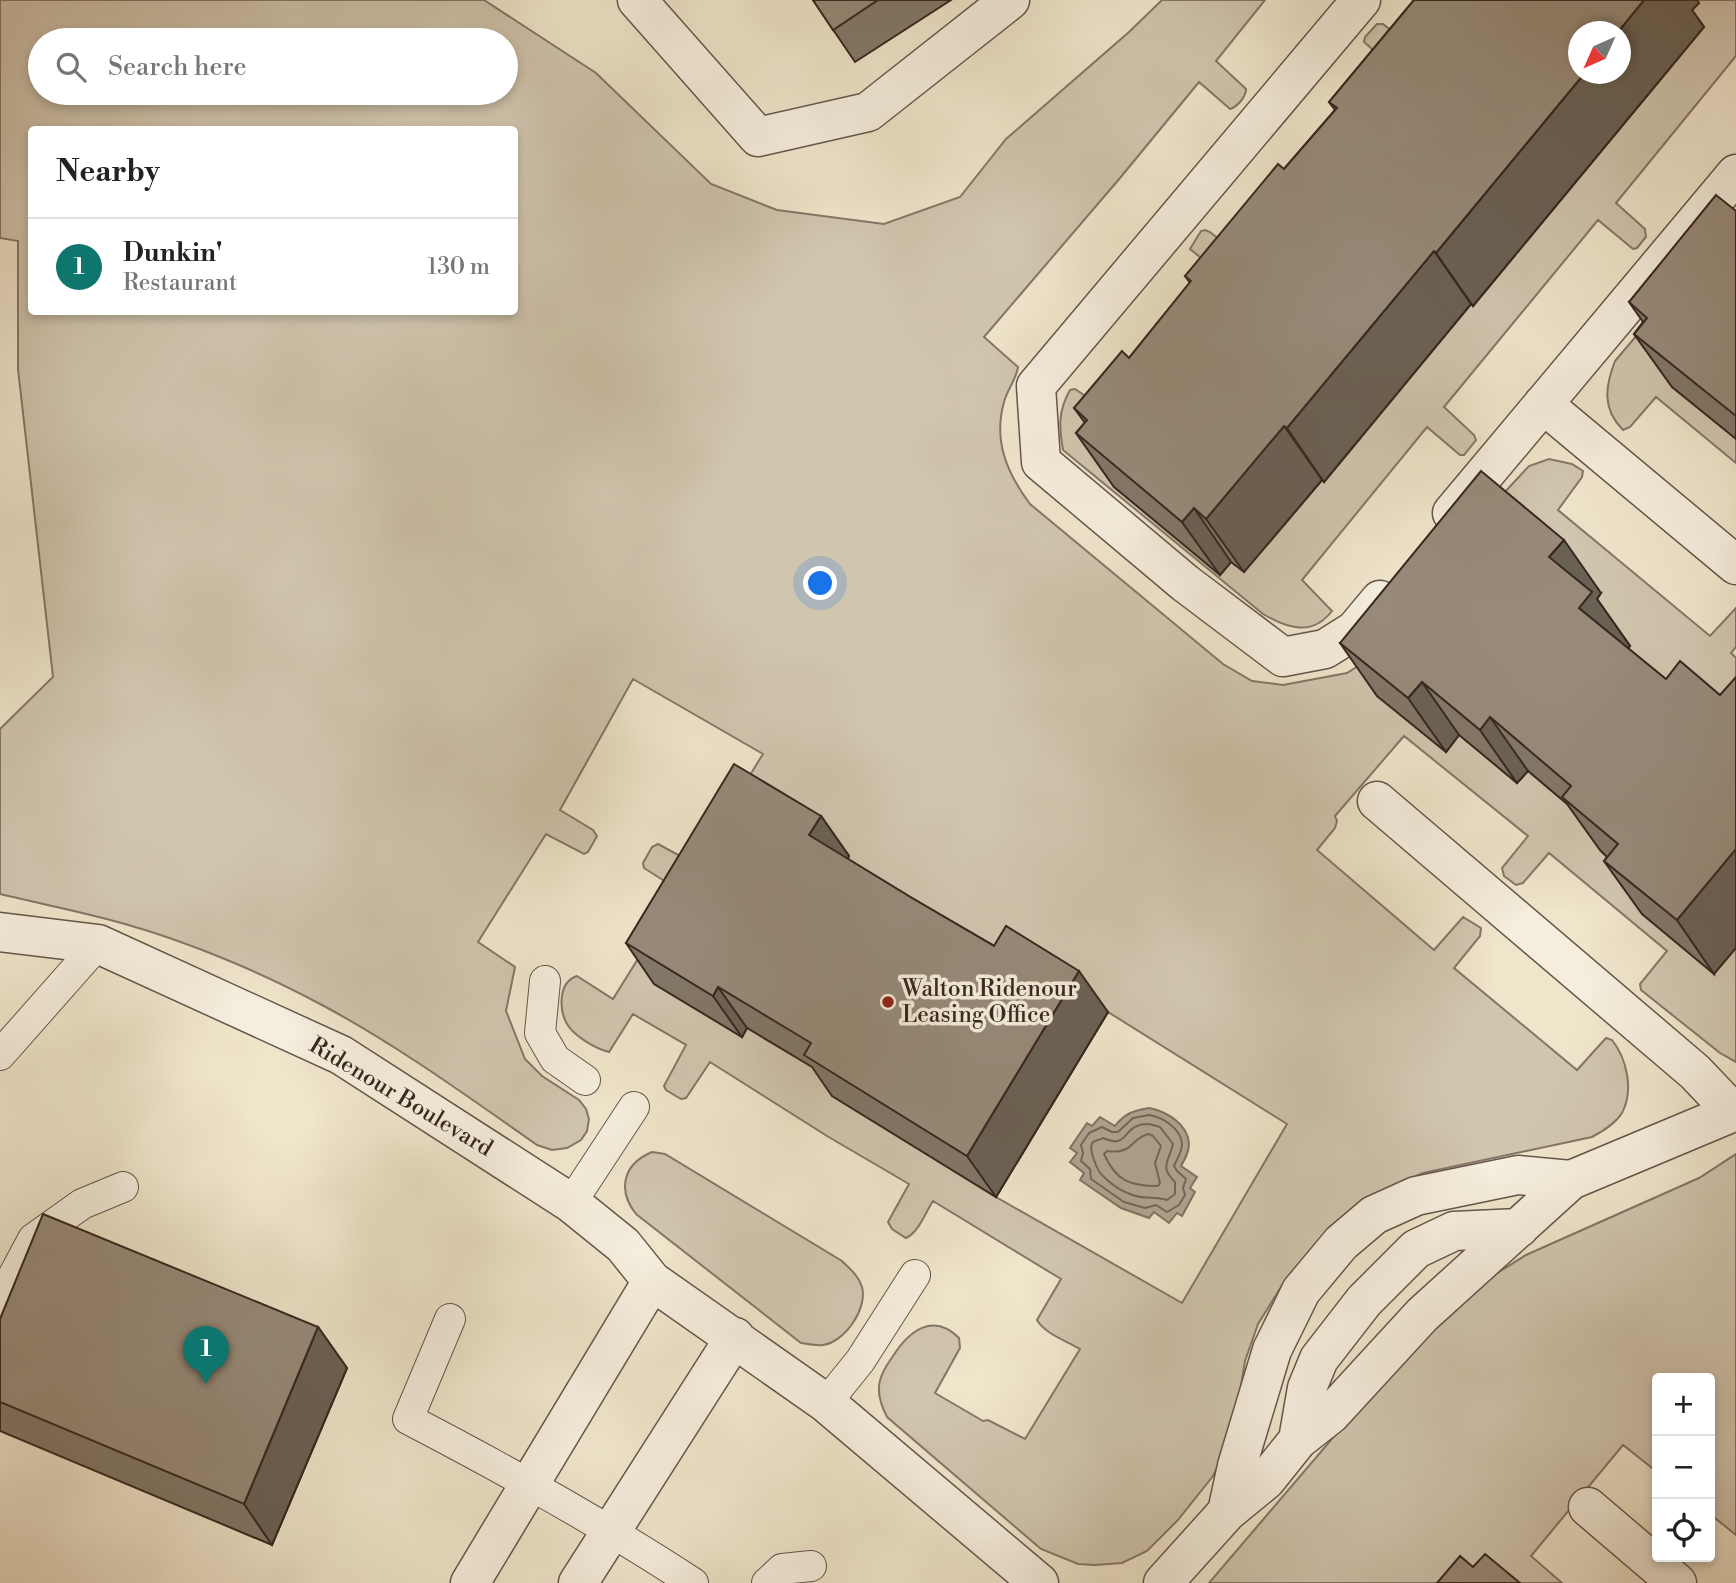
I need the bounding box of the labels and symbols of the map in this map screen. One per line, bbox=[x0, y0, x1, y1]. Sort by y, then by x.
north arrow bbox=[1568, 21, 1631, 84]
your location bbox=[803, 566, 837, 600]
place label: Walton Ridenour Leasing Office bbox=[901, 975, 1077, 1029]
marker: Walton Ridenour Leasing Office bbox=[880, 994, 896, 1010]
street label: Ridenour Boulevard bbox=[304, 1031, 498, 1163]
pin: 1 bbox=[183, 1326, 229, 1384]

